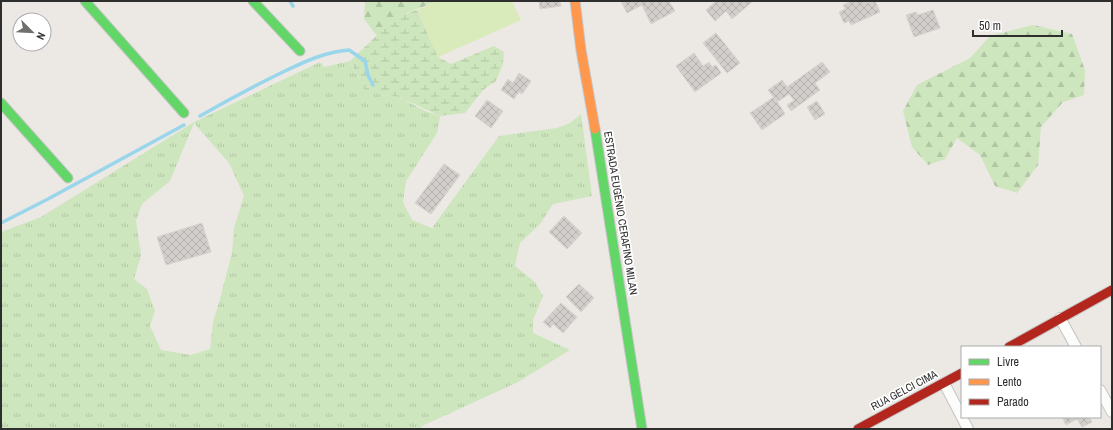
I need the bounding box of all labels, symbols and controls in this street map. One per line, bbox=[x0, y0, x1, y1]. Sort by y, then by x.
north arrow bbox=[12, 12, 52, 52]
scale bar bbox=[973, 12, 1062, 38]
text: 50 m bbox=[979, 18, 1001, 34]
text: N bbox=[33, 30, 49, 42]
street label: ESTRADA EUGÊNIO CERAFINO MILAN bbox=[601, 130, 641, 296]
legend bbox=[961, 346, 1101, 418]
text: Livre bbox=[997, 354, 1019, 370]
street label: RUA GELCI CIMA bbox=[868, 366, 940, 413]
text: Lento bbox=[997, 374, 1022, 390]
text: Parado bbox=[997, 394, 1029, 410]

